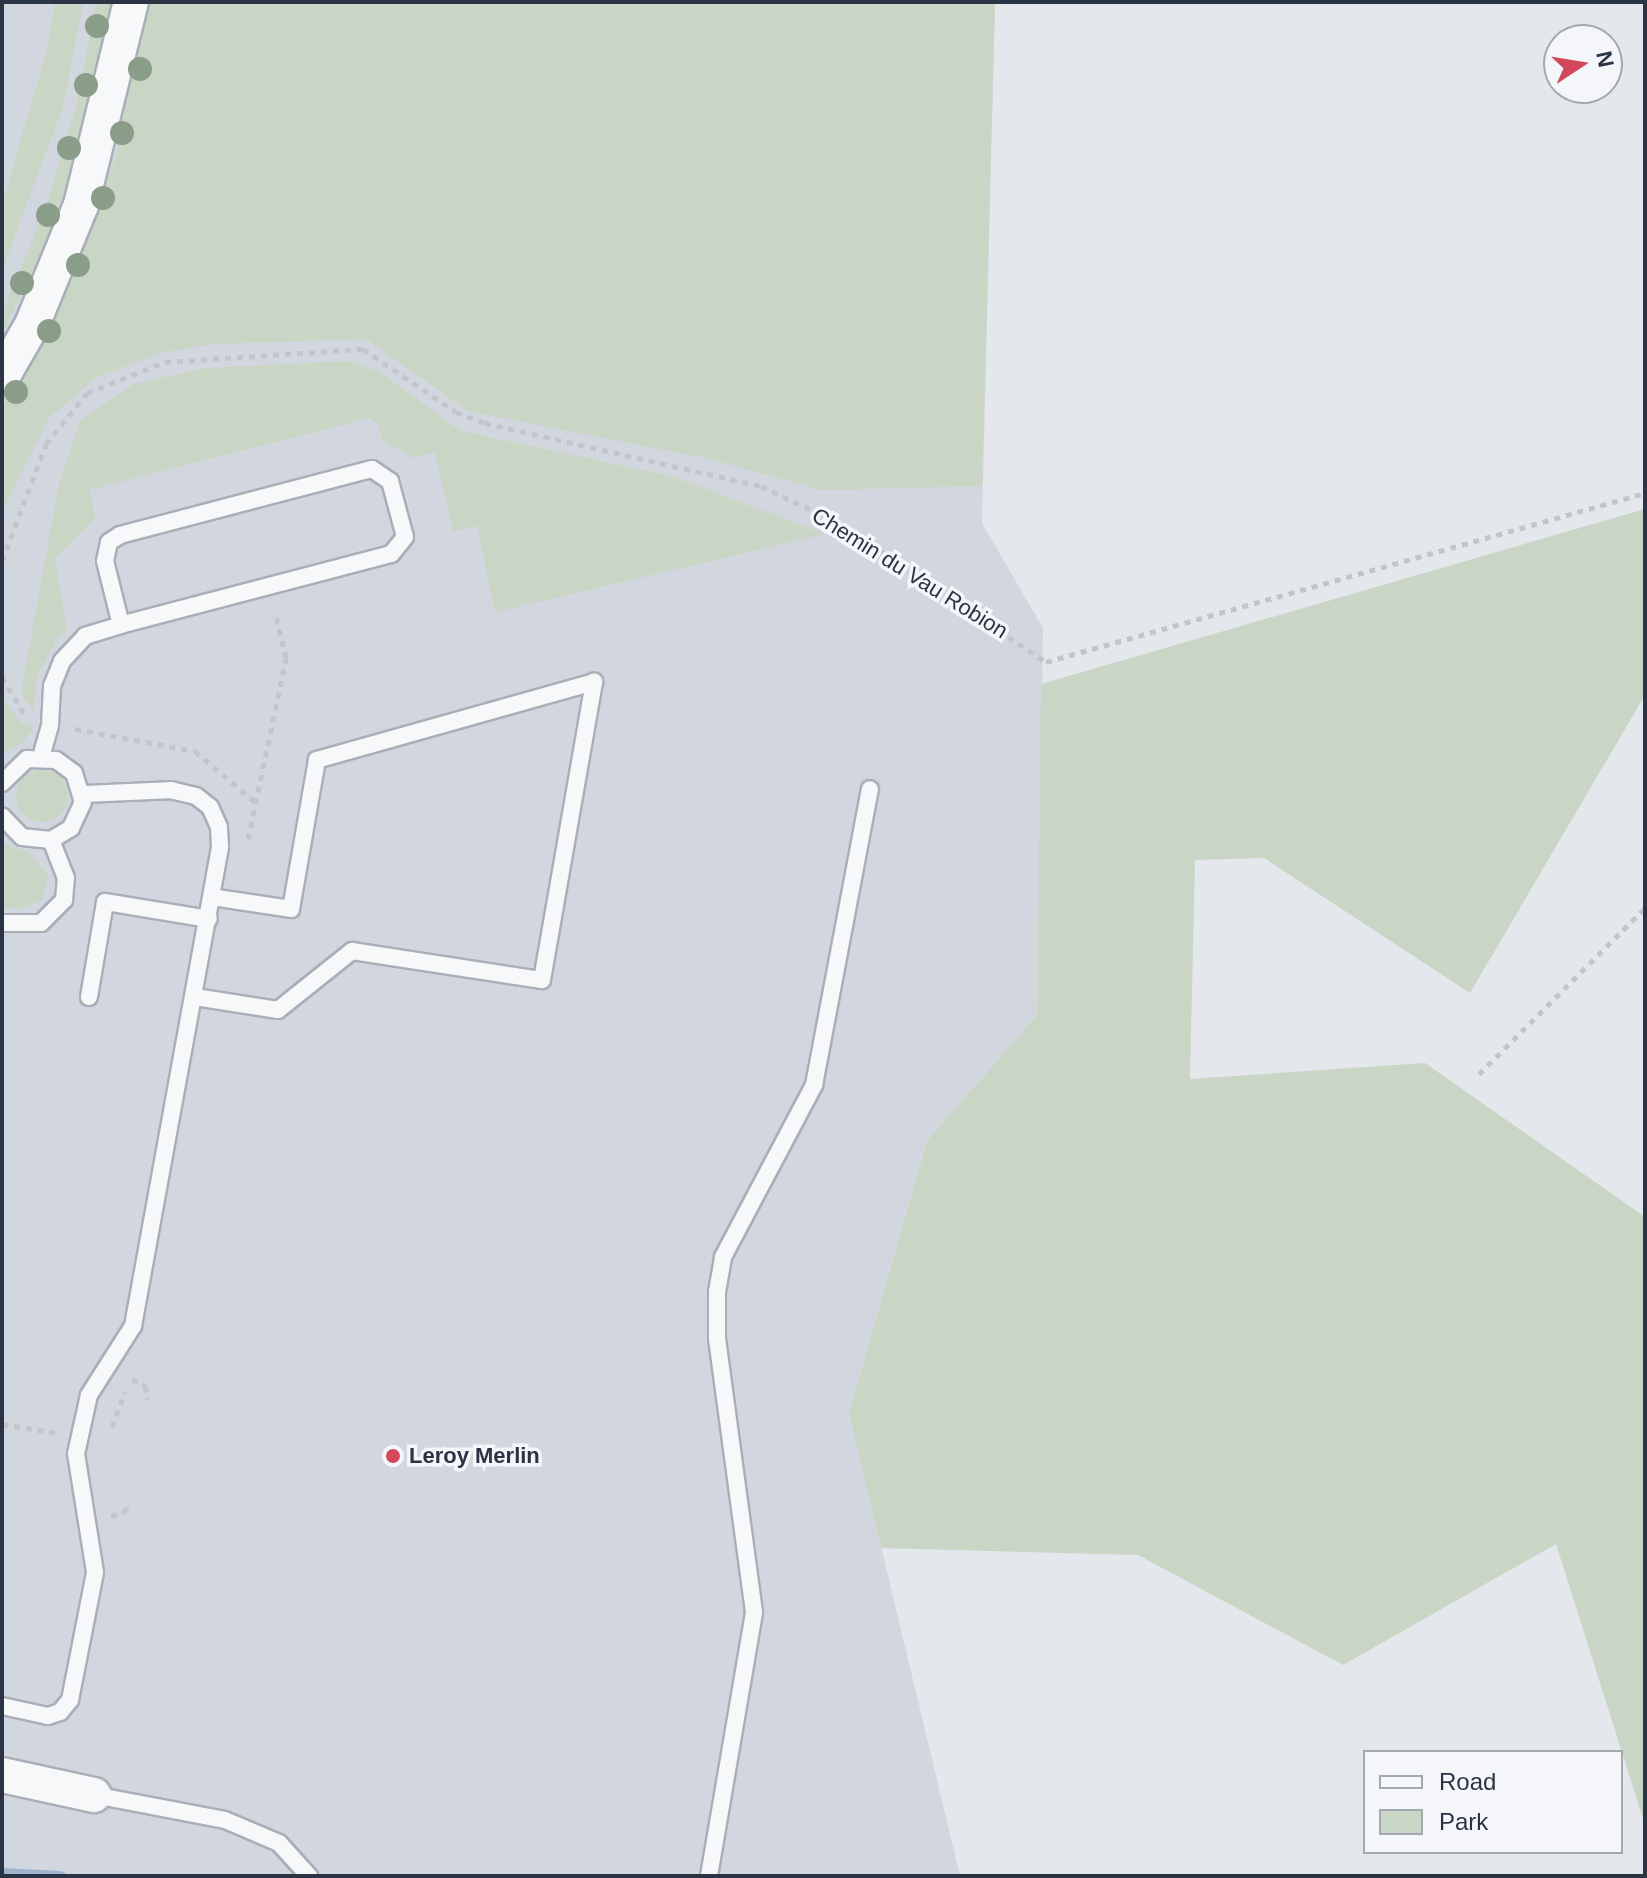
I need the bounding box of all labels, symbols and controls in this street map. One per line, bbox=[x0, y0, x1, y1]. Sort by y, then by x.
north arrow bbox=[1543, 24, 1623, 104]
text: N bbox=[1591, 49, 1619, 70]
street label: Chemin du Vau Robion bbox=[807, 502, 1013, 644]
place label: Leroy Merlin bbox=[409, 1443, 540, 1469]
marker: Leroy Merlin bbox=[384, 1447, 402, 1465]
legend bbox=[1363, 1750, 1623, 1854]
text: Road bbox=[1439, 1768, 1496, 1795]
text: Park bbox=[1439, 1808, 1488, 1835]

